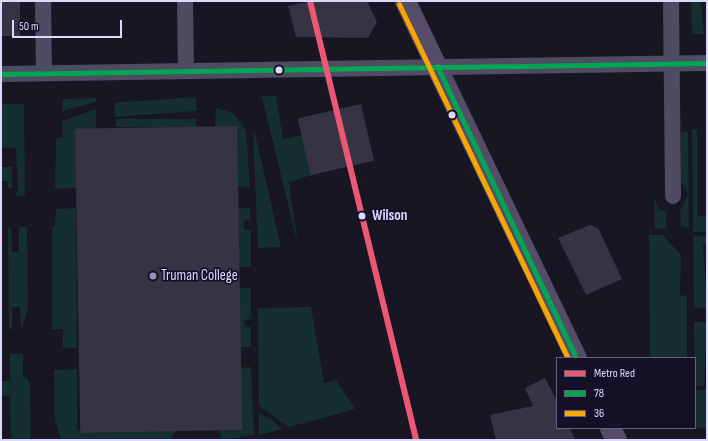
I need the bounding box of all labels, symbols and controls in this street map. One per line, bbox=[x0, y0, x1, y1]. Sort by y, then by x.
scale bar bbox=[14, 12, 124, 38]
text: 50 m bbox=[19, 19, 39, 34]
unlabelled marker bbox=[274, 65, 284, 75]
unlabelled marker bbox=[447, 110, 457, 120]
place label: Wilson bbox=[372, 207, 408, 225]
marker: Wilson bbox=[355, 209, 369, 223]
place label: Truman College bbox=[161, 267, 238, 285]
marker: Truman College bbox=[148, 271, 158, 281]
legend bbox=[556, 357, 696, 429]
text: Metro Red bbox=[594, 366, 635, 381]
text: 78 bbox=[594, 386, 604, 401]
text: 36 bbox=[594, 406, 604, 421]

